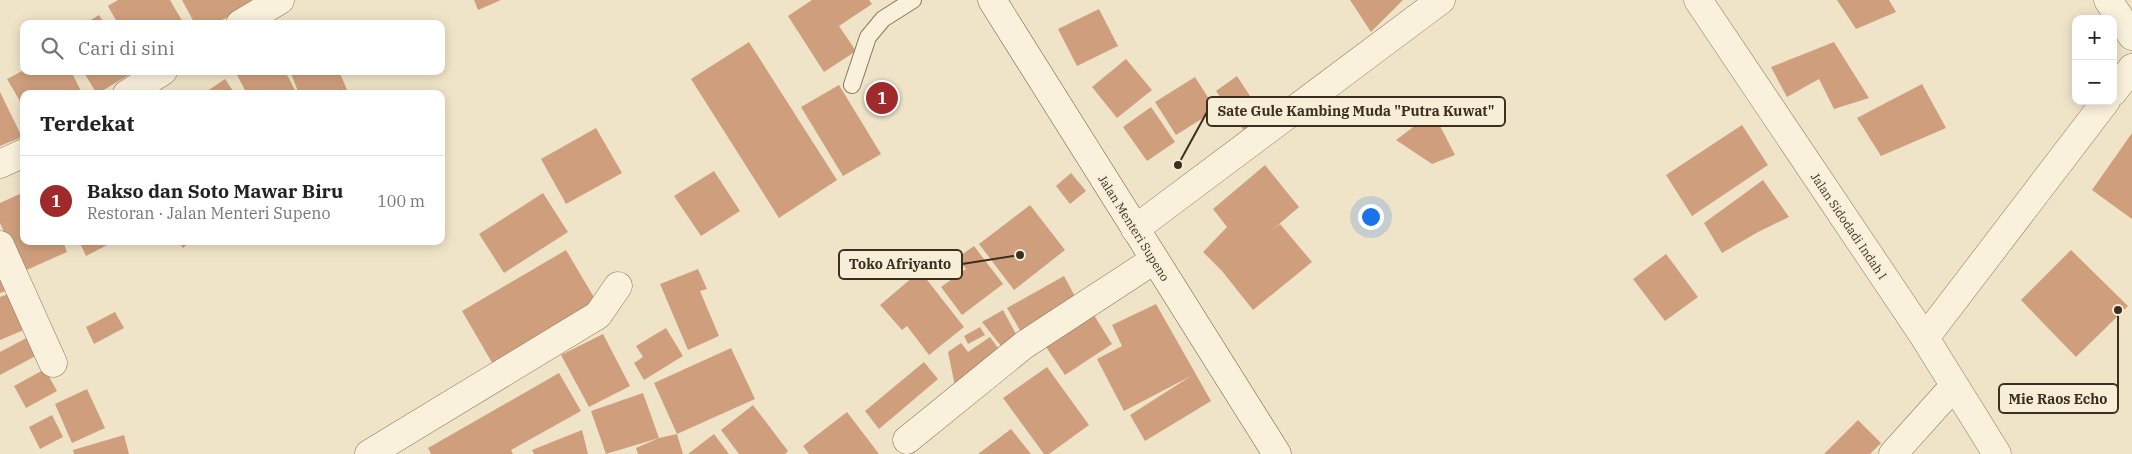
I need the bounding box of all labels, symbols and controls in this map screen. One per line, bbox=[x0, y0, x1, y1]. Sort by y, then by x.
map controls bbox=[2072, 15, 2117, 105]
button: + bbox=[2072, 15, 2117, 60]
search box bbox=[20, 20, 445, 75]
icon: search bbox=[38, 34, 66, 62]
text: Cari di sini bbox=[78, 36, 175, 60]
button: − bbox=[2072, 60, 2117, 105]
pin: 1 bbox=[866, 79, 898, 117]
callout: Sate Gule Kambing Muda "Putra Kuwat" bbox=[1207, 97, 1505, 126]
text: Sate Gule Kambing Muda "Putra Kuwat" bbox=[1217, 102, 1495, 120]
text: Terdekat bbox=[40, 109, 134, 137]
street label: Jalan Sidodadi Indah I bbox=[1808, 170, 1890, 282]
street label: Jalan Menteri Supeno bbox=[1095, 172, 1173, 284]
text: Bakso dan Soto Mawar Biru bbox=[87, 179, 343, 203]
text: 1 bbox=[51, 191, 61, 211]
text: 100 m bbox=[377, 191, 425, 211]
text: Restoran · Jalan Menteri Supeno bbox=[87, 203, 330, 223]
your location bbox=[1358, 204, 1384, 230]
callout: Toko Afriyanto bbox=[839, 250, 962, 279]
text: Toko Afriyanto bbox=[849, 255, 951, 273]
callout: Mie Raos Echo bbox=[1999, 384, 2118, 413]
text: Mie Raos Echo bbox=[2008, 390, 2108, 408]

